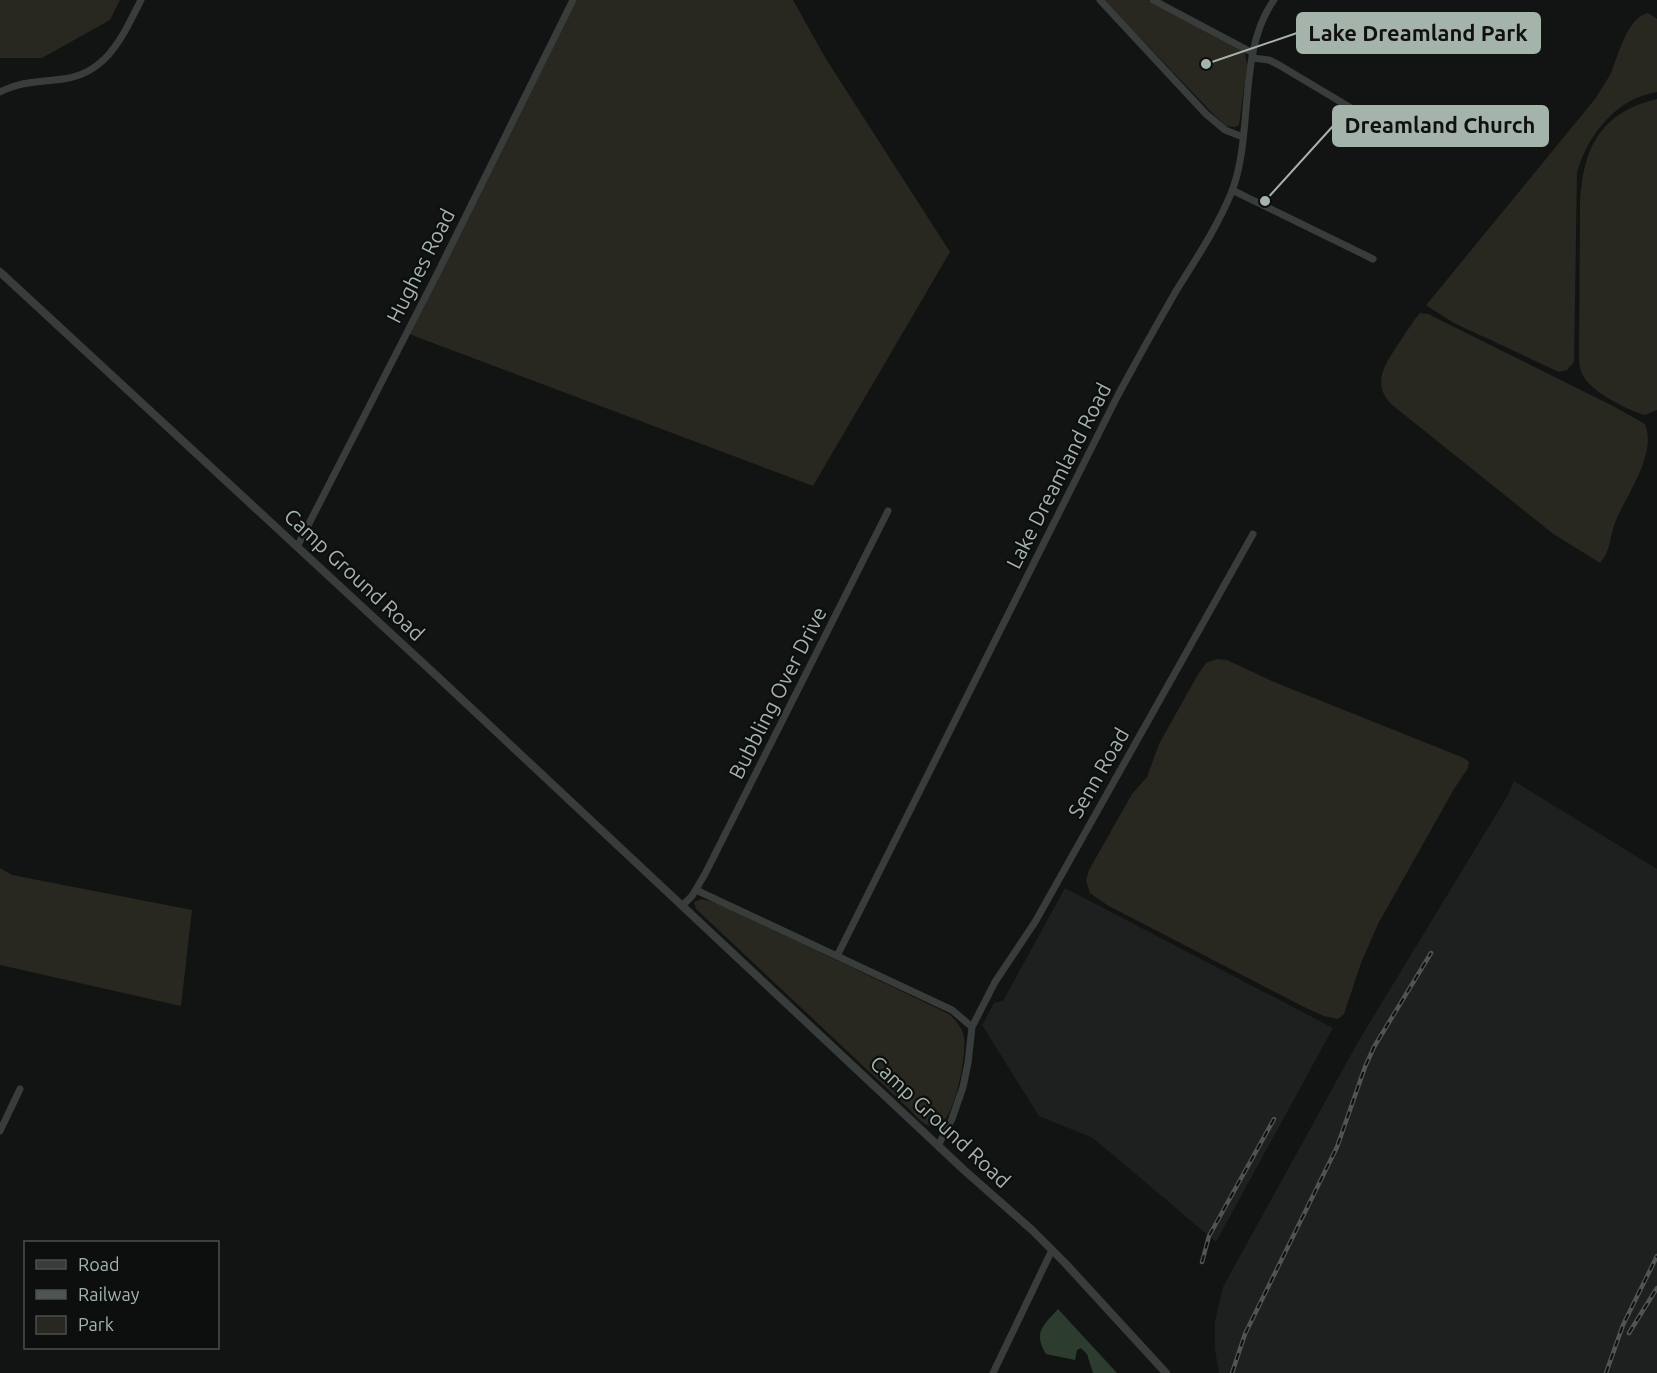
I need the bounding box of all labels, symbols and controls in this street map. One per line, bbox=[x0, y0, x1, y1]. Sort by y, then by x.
callout: Lake Dreamland Park bbox=[1297, 13, 1540, 53]
text: Lake Dreamland Park bbox=[1308, 20, 1528, 45]
callout: Dreamland Church bbox=[1333, 106, 1548, 146]
text: Dreamland Church bbox=[1345, 112, 1535, 137]
street label: Hughes Road bbox=[381, 205, 459, 327]
street label: Lake Dreamland Road bbox=[1001, 379, 1115, 572]
street label: Camp Ground Road bbox=[280, 503, 430, 645]
street label: Bubbling Over Drive bbox=[723, 603, 831, 783]
street label: Senn Road bbox=[1063, 723, 1133, 822]
street label: Camp Ground Road bbox=[866, 1050, 1016, 1192]
legend bbox=[24, 1241, 219, 1349]
text: Road bbox=[78, 1254, 120, 1274]
text: Railway bbox=[78, 1284, 140, 1304]
text: Park bbox=[78, 1314, 114, 1334]

